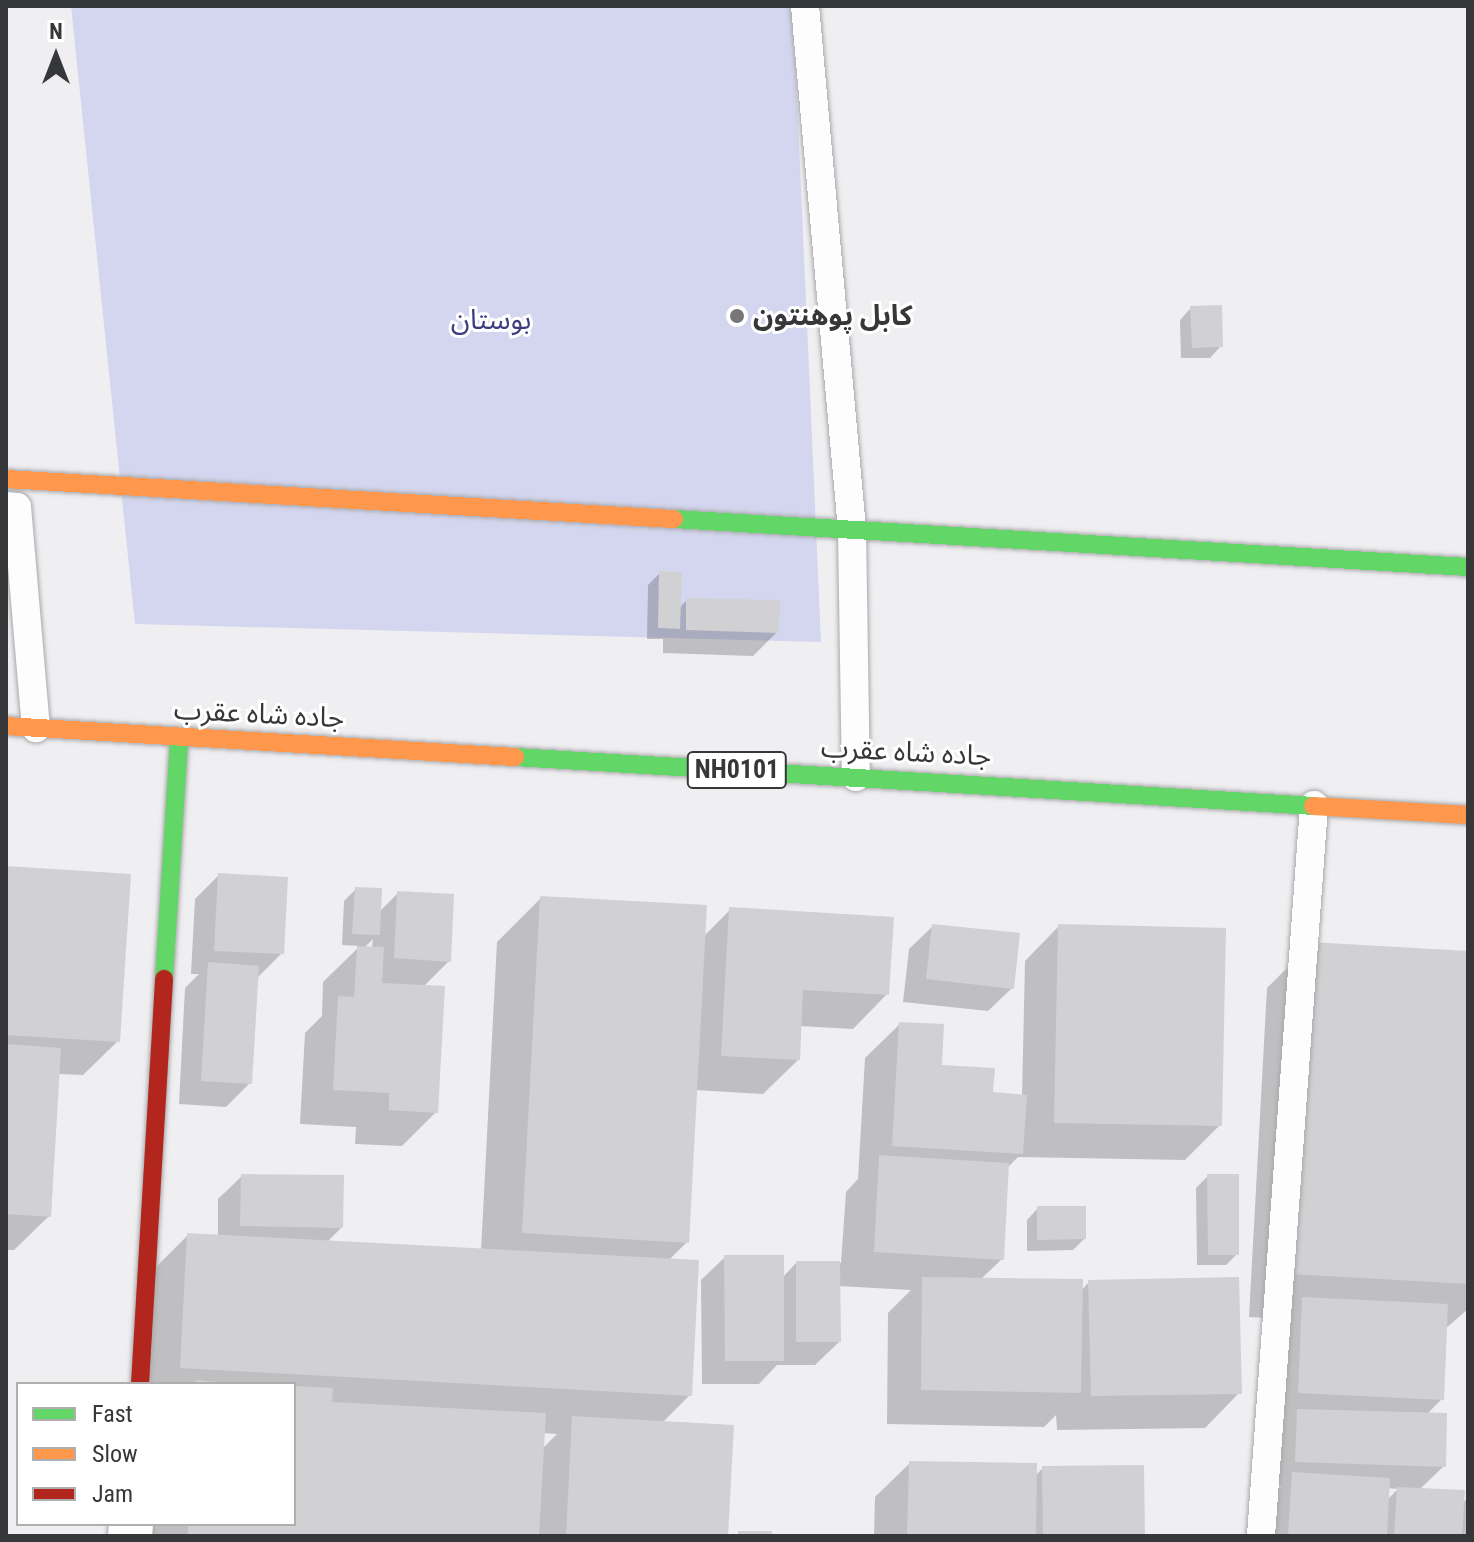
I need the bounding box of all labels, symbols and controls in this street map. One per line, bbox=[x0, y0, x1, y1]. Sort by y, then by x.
north arrow bbox=[16, 16, 96, 96]
text: N bbox=[49, 19, 63, 44]
place label: کابل پوهنتون bbox=[753, 299, 912, 333]
park label: بوستان bbox=[451, 303, 531, 337]
marker: کابل پوهنتون bbox=[728, 307, 746, 325]
street label: جاده شاه عقرب bbox=[173, 693, 345, 735]
street label: جاده شاه عقرب bbox=[820, 731, 992, 773]
road number: NH0101 bbox=[685, 748, 789, 792]
legend bbox=[16, 1382, 296, 1526]
text: Fast bbox=[92, 1400, 133, 1428]
text: Slow bbox=[92, 1440, 138, 1468]
text: Jam bbox=[92, 1480, 133, 1508]

